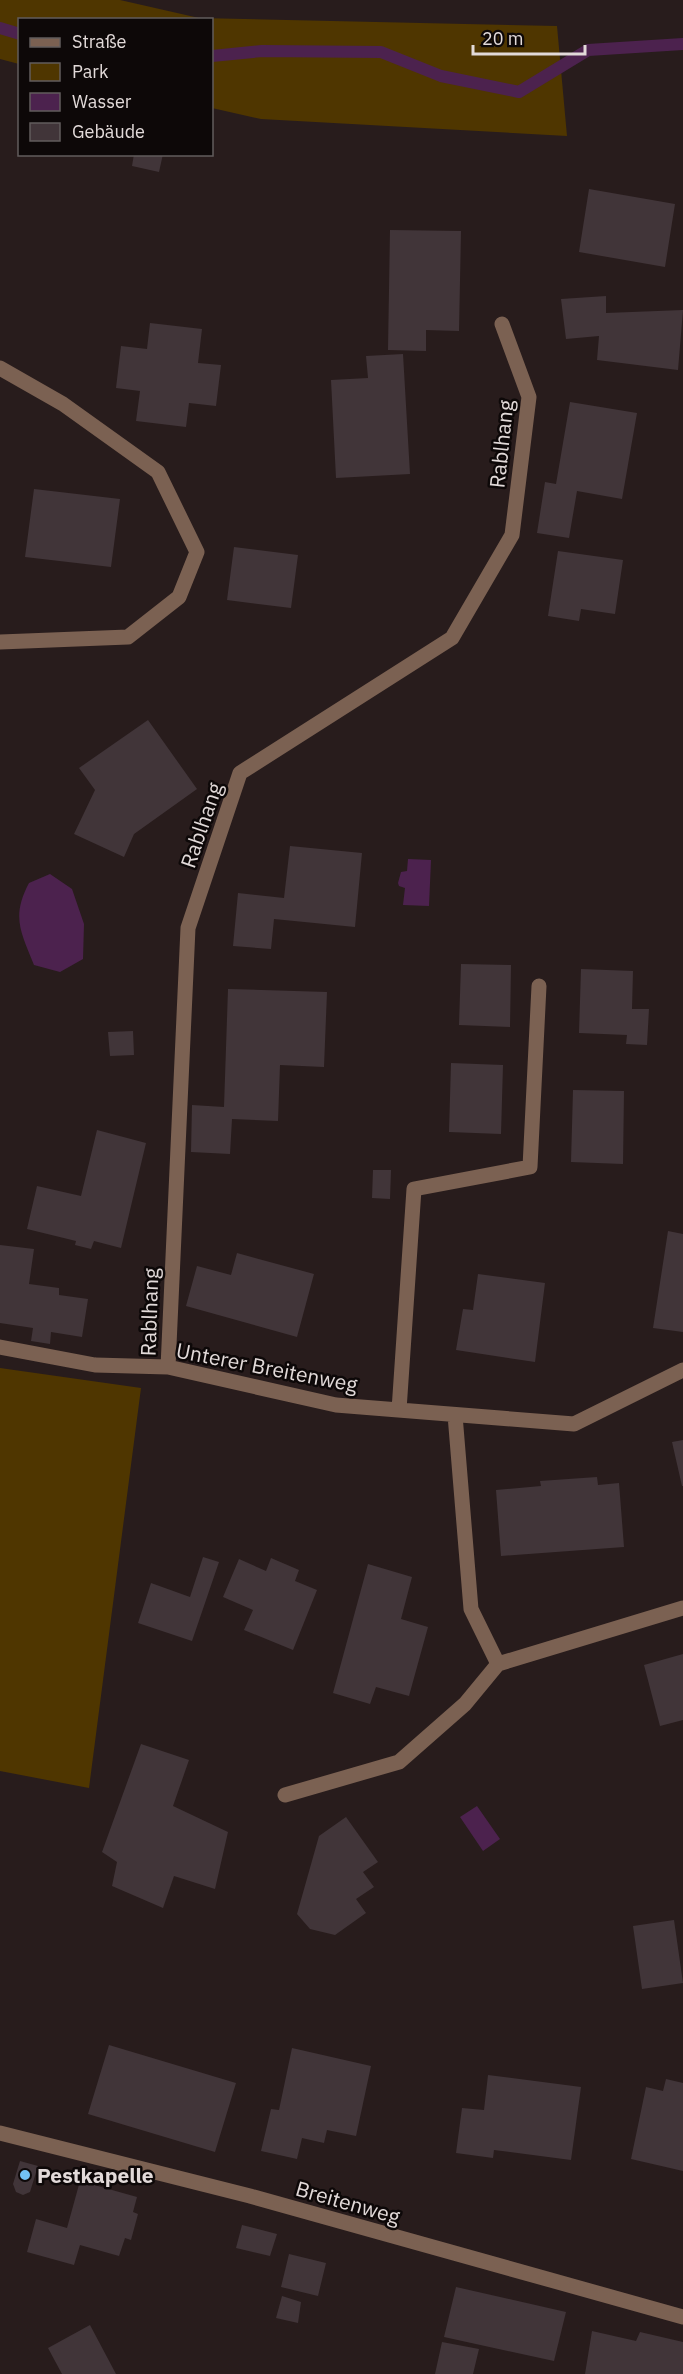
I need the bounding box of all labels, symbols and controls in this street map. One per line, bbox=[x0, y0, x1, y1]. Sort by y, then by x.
legend bbox=[18, 18, 213, 156]
scale bar bbox=[473, 18, 586, 56]
text: 20 m bbox=[482, 27, 524, 50]
text: Straße bbox=[72, 30, 126, 53]
text: Park bbox=[72, 60, 109, 83]
text: Wasser bbox=[72, 90, 132, 113]
text: Gebäude bbox=[72, 120, 145, 143]
street label: Rablhang bbox=[482, 399, 520, 489]
street label: Rablhang bbox=[173, 779, 229, 871]
street label: Rablhang bbox=[133, 1267, 165, 1357]
street label: Unterer Breitenweg bbox=[174, 1336, 360, 1398]
place label: Pestkapelle bbox=[37, 2161, 154, 2189]
marker: Pestkapelle bbox=[18, 2168, 32, 2182]
street label: Breitenweg bbox=[293, 2174, 403, 2230]

